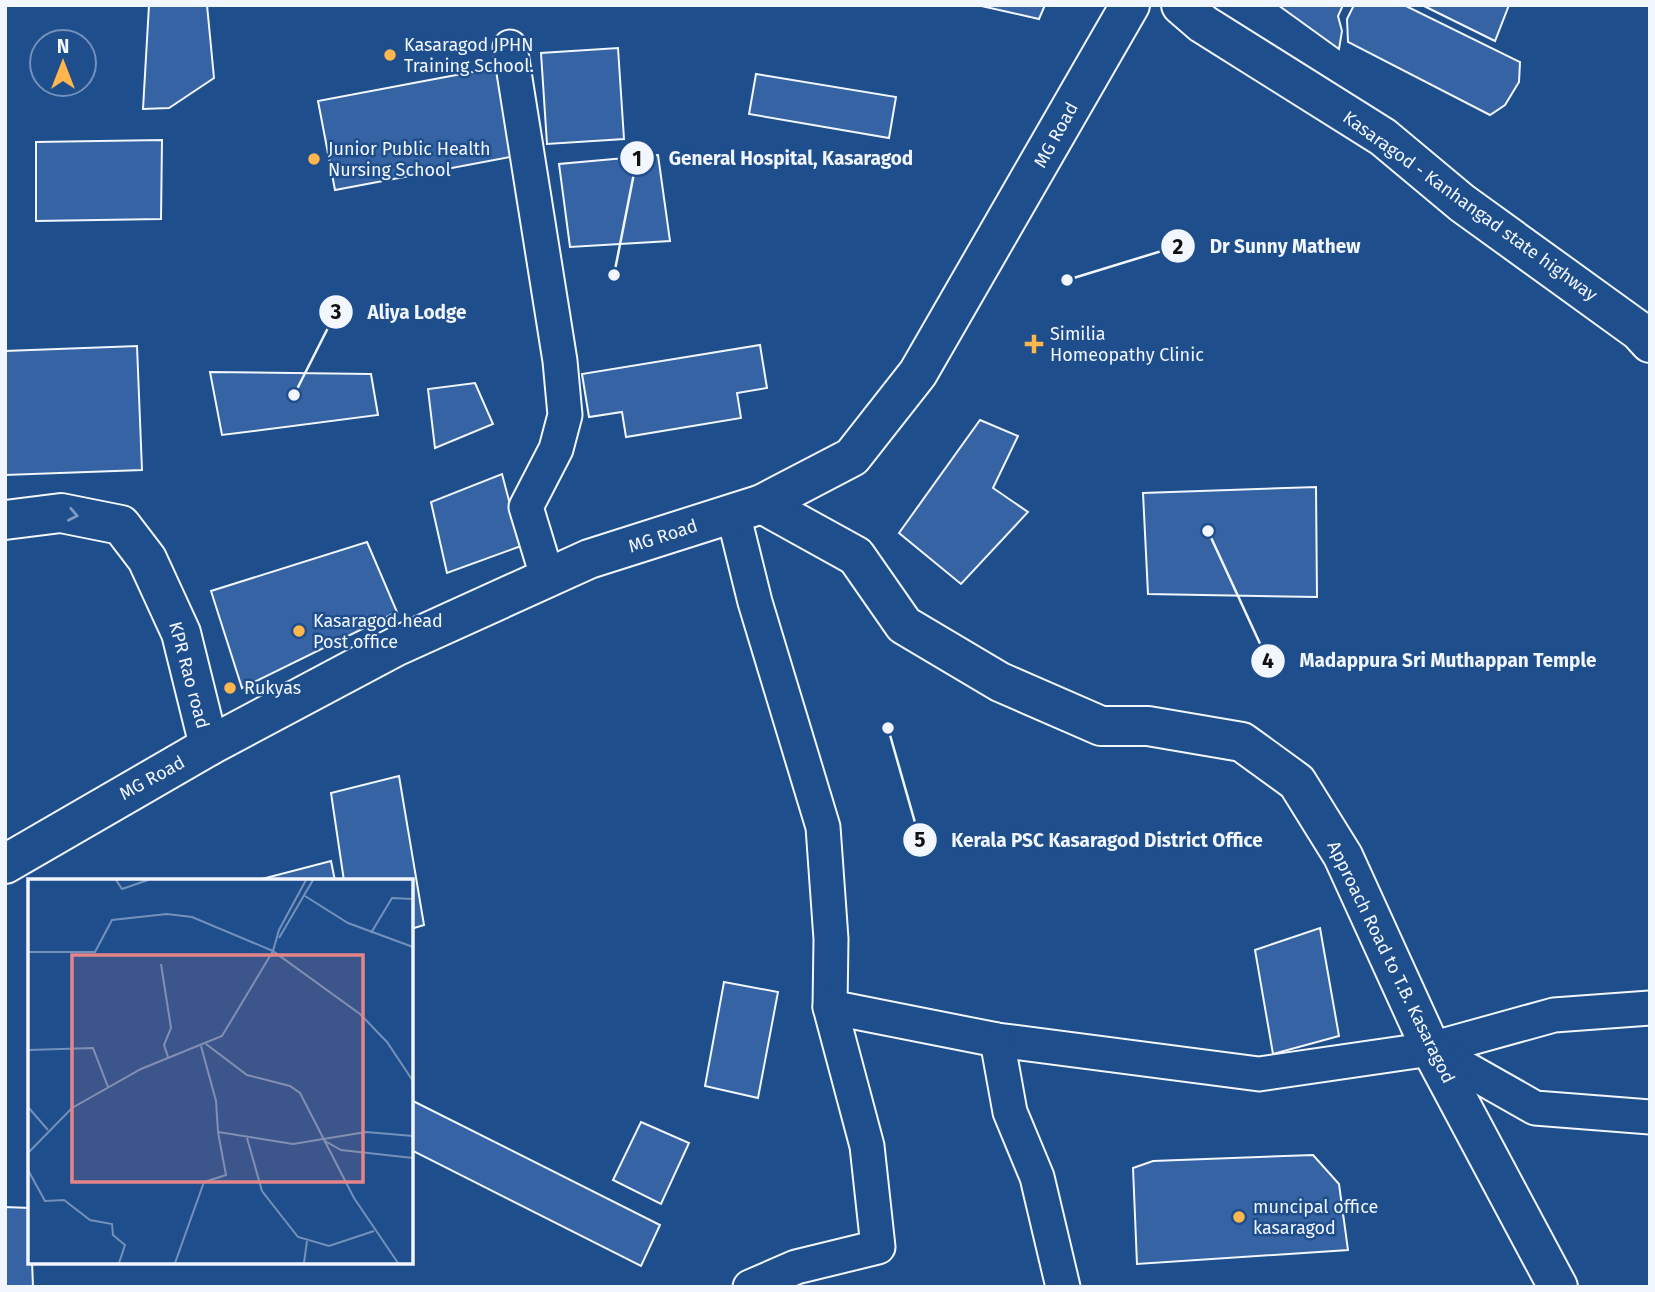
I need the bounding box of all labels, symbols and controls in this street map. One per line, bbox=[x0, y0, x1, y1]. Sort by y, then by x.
north arrow bbox=[28, 28, 98, 98]
place label: Kasaragod JPHN Training School. bbox=[404, 34, 534, 77]
text: N bbox=[57, 35, 69, 58]
marker: Kasaragod JPHN Training School. bbox=[382, 47, 398, 63]
street label: MG Road bbox=[1029, 98, 1083, 172]
street label: Kasaragod - Kanhangad state highway bbox=[1338, 106, 1602, 306]
place label: Junior Public Health Nursing School bbox=[328, 138, 491, 181]
callout: General Hospital, Kasaragod bbox=[620, 138, 927, 178]
text: 1 bbox=[632, 146, 642, 172]
text: General Hospital, Kasaragod bbox=[669, 147, 913, 170]
marker: Junior Public Health Nursing School bbox=[306, 151, 322, 167]
callout: Dr Sunny Mathew bbox=[1160, 226, 1374, 266]
text: 2 bbox=[1173, 234, 1184, 260]
text: Dr Sunny Mathew bbox=[1210, 235, 1361, 258]
callout: Aliya Lodge bbox=[319, 292, 481, 332]
text: 3 bbox=[330, 299, 342, 325]
text: Aliya Lodge bbox=[367, 301, 466, 324]
place label: Similia Homeopathy Clinic bbox=[1050, 323, 1204, 366]
marker: Similia Homeopathy Clinic bbox=[1024, 334, 1044, 354]
one-way arrow bbox=[67, 507, 79, 522]
street label: MG Road bbox=[626, 514, 700, 558]
place label: Kasaragod head Post office bbox=[313, 610, 443, 653]
street label: KPR Rao road bbox=[164, 619, 214, 731]
marker: Kasaragod head Post office bbox=[291, 623, 307, 639]
callout: Madappura Sri Muthappan Temple bbox=[1250, 641, 1610, 681]
text: 4 bbox=[1262, 648, 1274, 674]
text: Madappura Sri Muthappan Temple bbox=[1300, 649, 1596, 672]
place label: Rukyas bbox=[244, 677, 301, 699]
marker: Rukyas bbox=[222, 680, 238, 696]
street label: MG Road bbox=[115, 751, 189, 805]
callout: Kerala PSC Kasaragod District Office bbox=[903, 820, 1277, 860]
text: 5 bbox=[914, 827, 926, 853]
text: Kerala PSC Kasaragod District Office bbox=[951, 829, 1263, 852]
street label: Approach Road to T.B. Kasaragod bbox=[1323, 837, 1459, 1087]
inset map bbox=[28, 879, 413, 1264]
place label: muncipal office kasaragod bbox=[1253, 1196, 1378, 1239]
marker: muncipal office kasaragod bbox=[1231, 1209, 1247, 1225]

